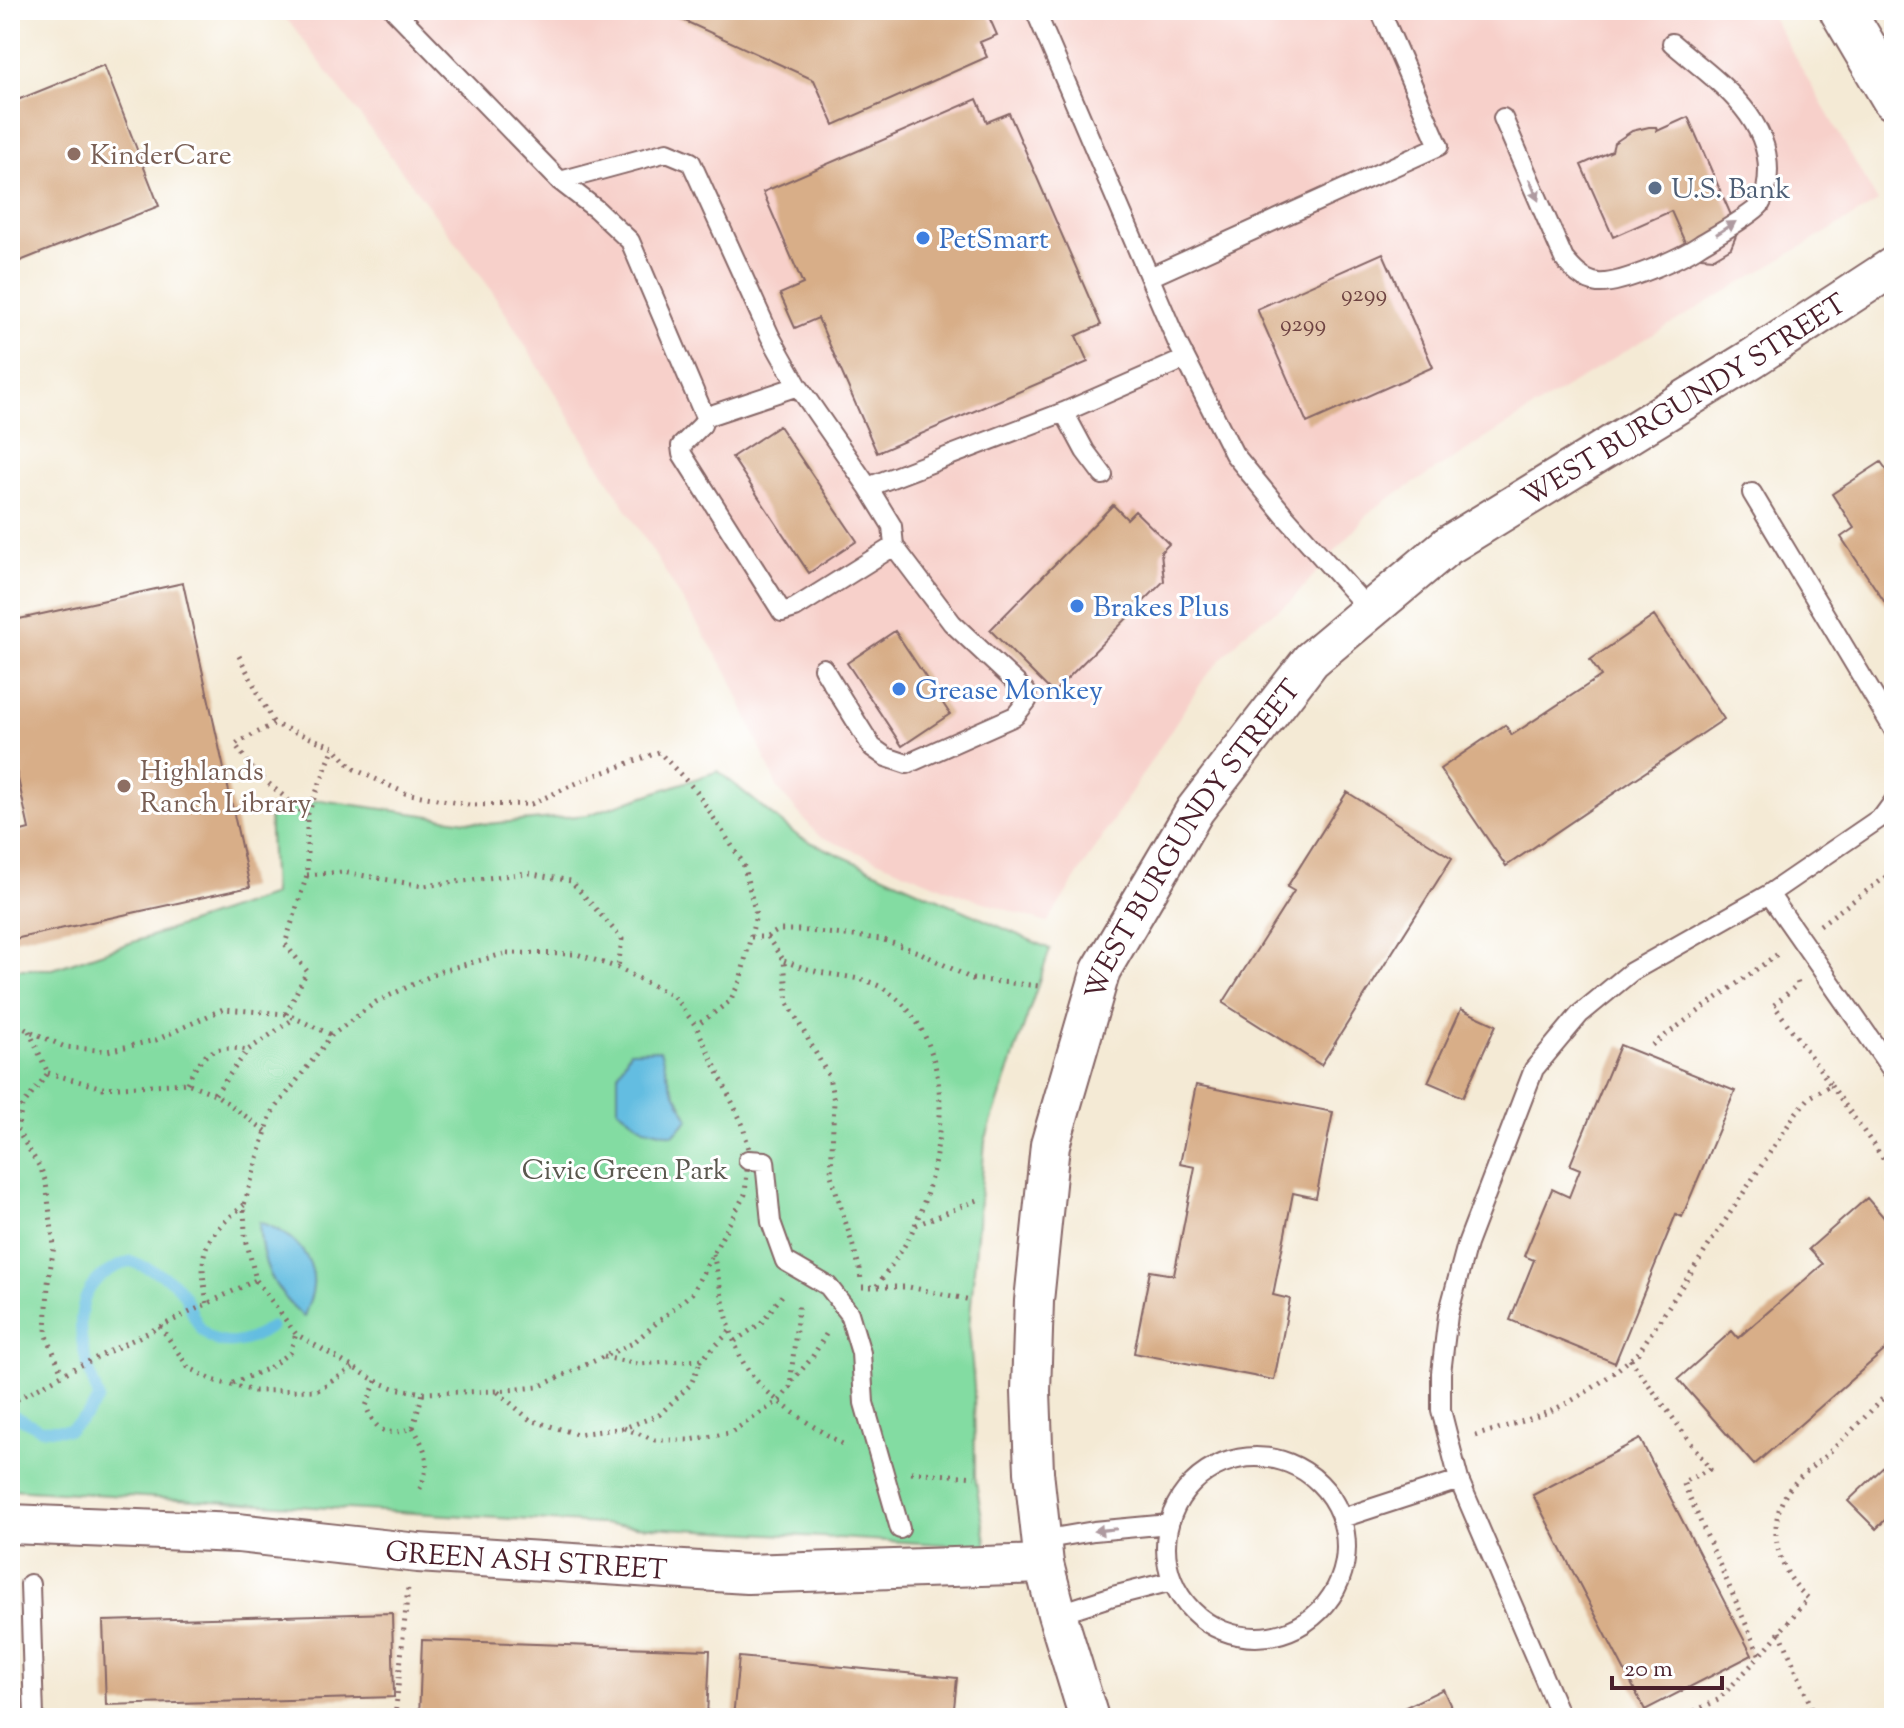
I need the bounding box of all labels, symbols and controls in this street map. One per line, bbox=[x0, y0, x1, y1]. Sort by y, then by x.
place label: KinderCare bbox=[90, 137, 232, 177]
marker: KinderCare bbox=[65, 145, 83, 163]
place label: U.S. Bank bbox=[1671, 171, 1791, 211]
one-way arrow bbox=[1527, 178, 1540, 201]
marker: U.S. Bank bbox=[1646, 179, 1664, 197]
place label: PetSmart bbox=[939, 221, 1049, 261]
one-way arrow bbox=[1715, 221, 1737, 236]
marker: PetSmart bbox=[914, 229, 932, 247]
house number: 9299 bbox=[1341, 278, 1387, 312]
street label: WEST BURGUNDY STREET bbox=[1515, 285, 1855, 518]
house number: 9299 bbox=[1280, 308, 1326, 342]
place label: Brakes Plus bbox=[1093, 589, 1229, 629]
marker: Brakes Plus bbox=[1068, 597, 1086, 615]
place label: Grease Monkey bbox=[915, 672, 1103, 712]
street label: WEST BURGUNDY STREET bbox=[1077, 672, 1312, 1004]
marker: Grease Monkey bbox=[890, 680, 908, 698]
place label: Highlands Ranch Library bbox=[140, 753, 312, 825]
marker: Highlands Ranch Library bbox=[115, 777, 133, 795]
park label: Civic Green Park bbox=[522, 1152, 728, 1192]
one-way arrow bbox=[1092, 1524, 1117, 1537]
street label: GREEN ASH STREET bbox=[383, 1533, 669, 1592]
scale bar bbox=[1612, 1640, 1722, 1690]
text: 20 m bbox=[1624, 1653, 1673, 1687]

